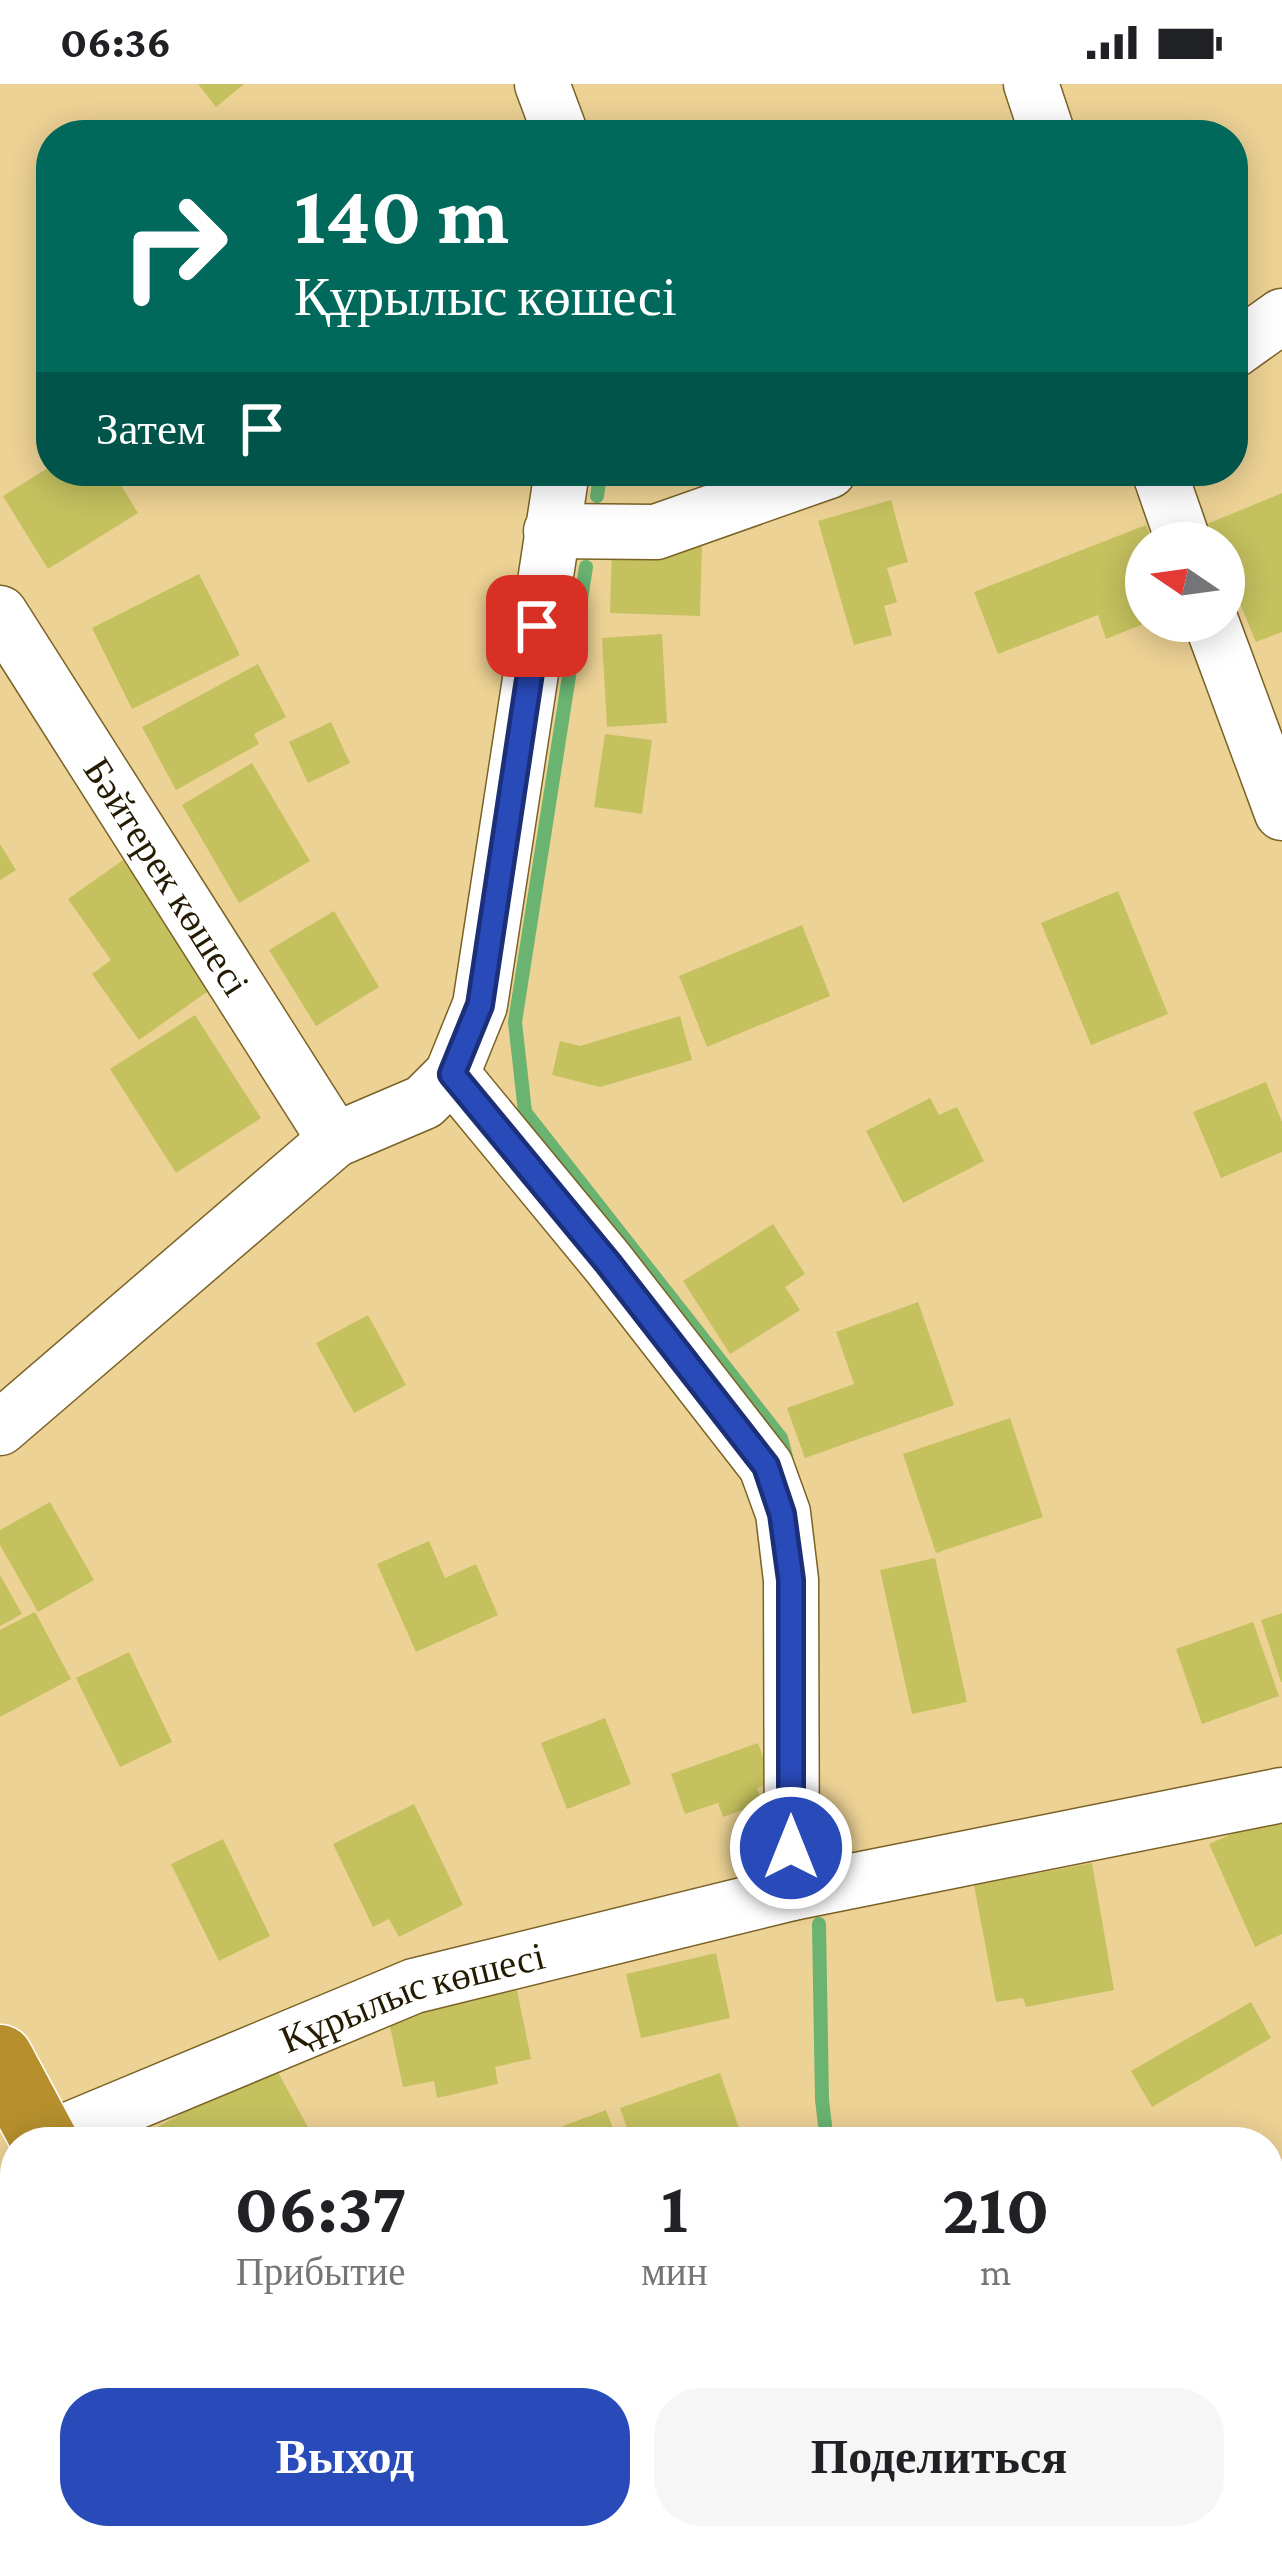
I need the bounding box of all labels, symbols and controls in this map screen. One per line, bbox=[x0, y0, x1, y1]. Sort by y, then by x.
text: 06:36 bbox=[60, 17, 171, 67]
icon: right bbox=[96, 168, 252, 324]
text: 140 m bbox=[294, 168, 509, 261]
text: Құрылыс көшесі bbox=[294, 267, 677, 327]
icon: arrive bbox=[229, 396, 295, 462]
text: Затем bbox=[96, 404, 205, 454]
north arrow bbox=[1125, 522, 1245, 642]
map controls bbox=[1125, 522, 1245, 642]
pin bbox=[486, 575, 588, 677]
icon: arrive bbox=[504, 593, 570, 659]
street label: Бәйтерек көшесі bbox=[76, 750, 258, 1003]
position arrow bbox=[728, 1785, 854, 1911]
street label: Құрылыс көшесі bbox=[274, 1934, 549, 2062]
text: 06:37 bbox=[235, 2167, 407, 2247]
text: 1 bbox=[661, 2167, 688, 2247]
text: 210 bbox=[942, 2168, 1049, 2248]
text: Прибытие bbox=[236, 2250, 405, 2293]
text: мин bbox=[641, 2250, 708, 2293]
text: m bbox=[980, 2250, 1011, 2293]
button: Выход bbox=[60, 2388, 630, 2526]
button: Поделиться bbox=[654, 2388, 1224, 2526]

